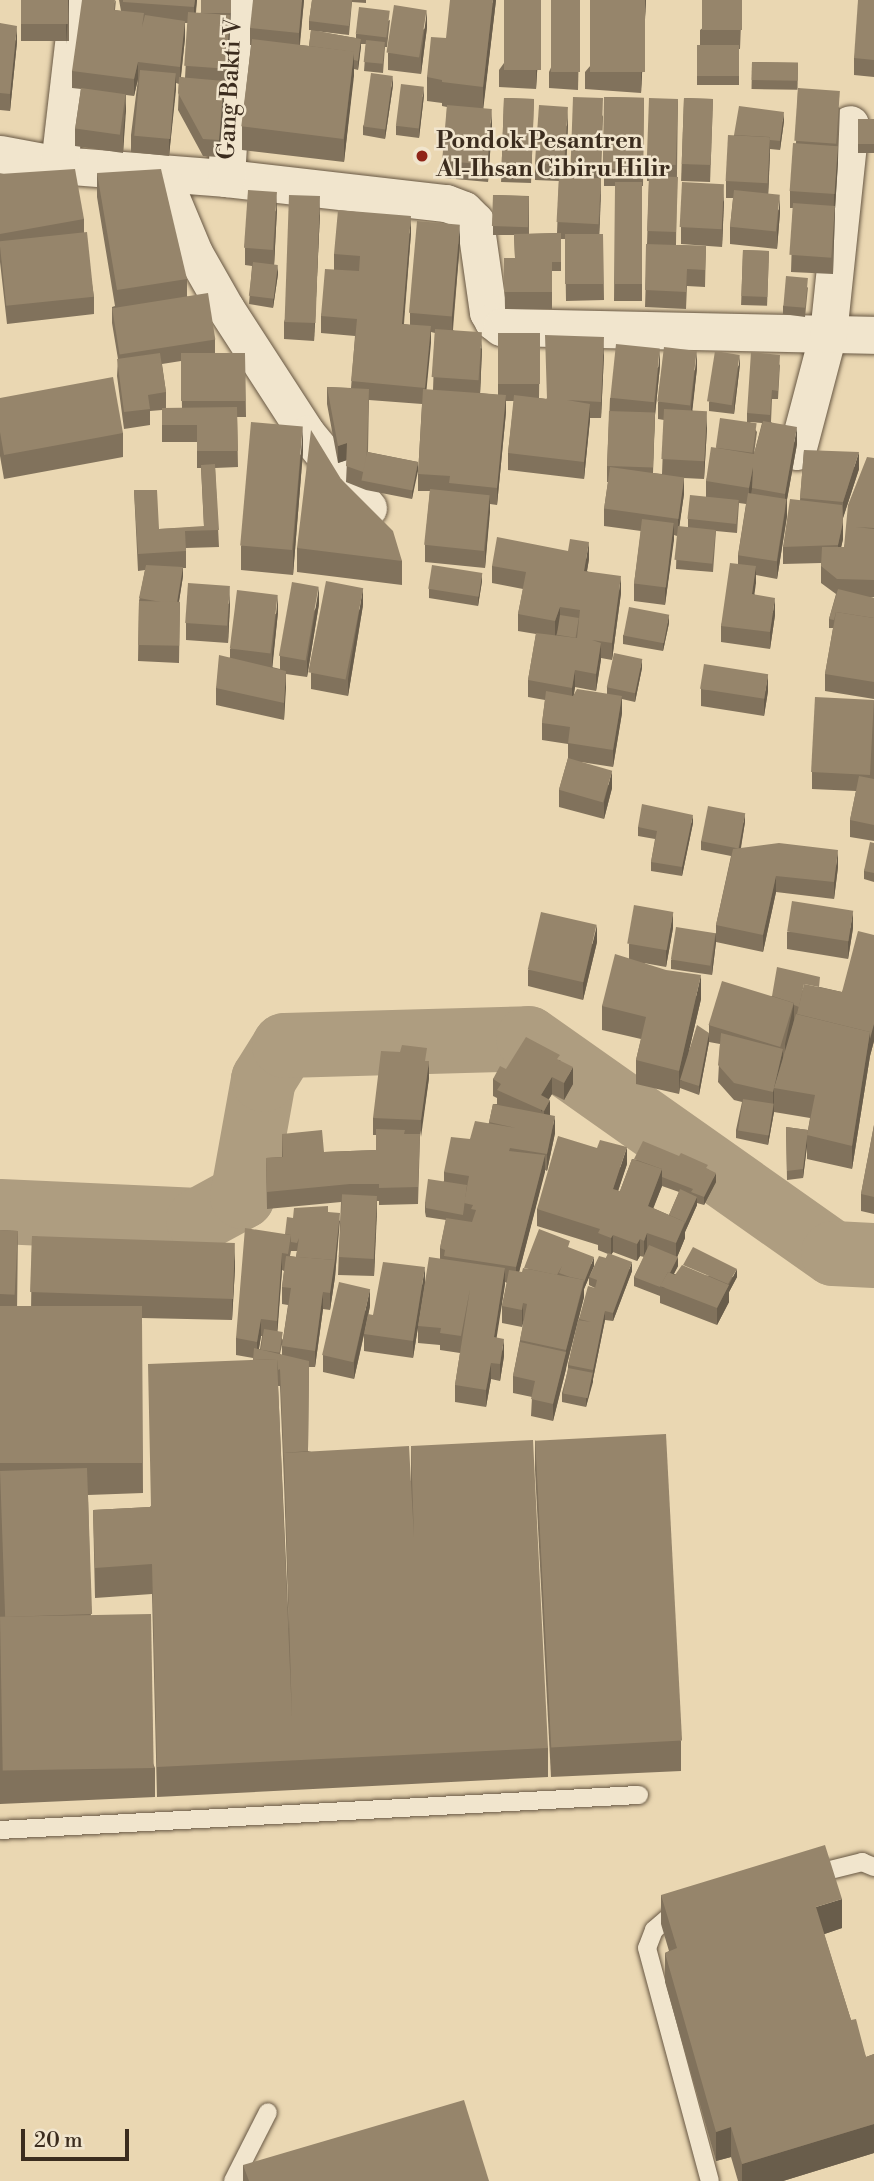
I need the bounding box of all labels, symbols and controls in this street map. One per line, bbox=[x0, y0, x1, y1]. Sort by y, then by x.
street label: Gang Bakti V bbox=[213, 18, 249, 160]
place label: Pondok Pesantren Al-Ihsan Cibiru Hilir bbox=[436, 128, 670, 184]
marker: Pondok Pesantren Al-Ihsan Cibiru Hilir bbox=[414, 148, 430, 164]
scale bar bbox=[24, 2114, 133, 2158]
text: 20 m bbox=[34, 2128, 83, 2154]

